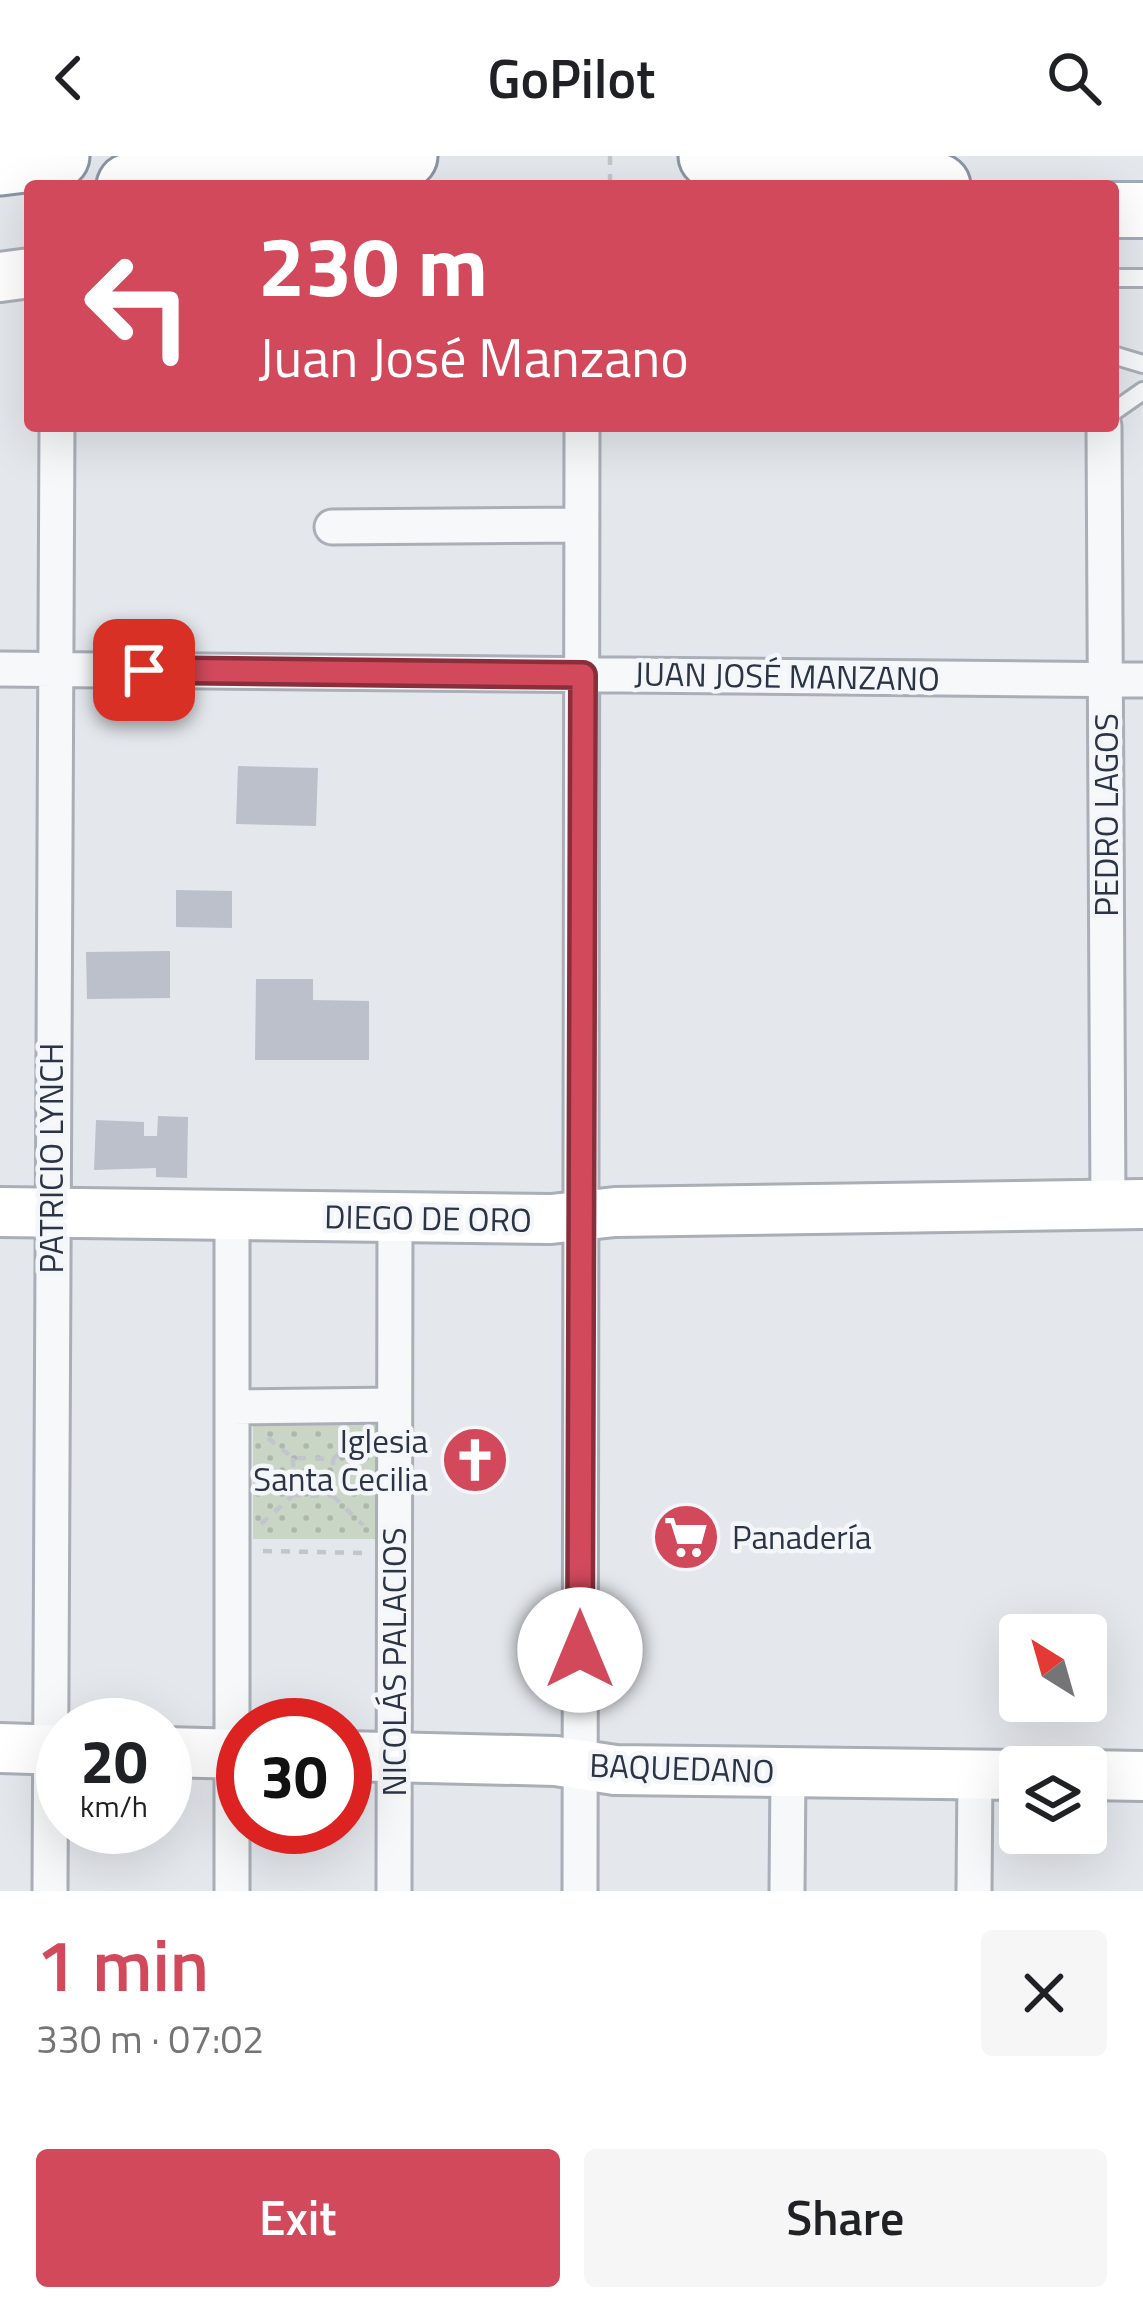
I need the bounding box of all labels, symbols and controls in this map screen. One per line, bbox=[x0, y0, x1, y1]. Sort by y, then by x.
text: GoPilot bbox=[488, 37, 655, 119]
icon: back bbox=[36, 45, 102, 111]
icon: search bbox=[1041, 45, 1107, 111]
text: 230 m bbox=[258, 201, 488, 329]
icon: left bbox=[60, 228, 216, 384]
text: Juan José Manzano bbox=[258, 316, 689, 398]
pin bbox=[93, 619, 195, 721]
icon: arrive bbox=[111, 637, 177, 703]
street label: JUAN JOSÉ MANZANO bbox=[634, 648, 940, 704]
street label: PEDRO LAGOS bbox=[1081, 713, 1131, 917]
street label: PATRICIO LYNCH bbox=[26, 1043, 76, 1273]
street label: DIEGO DE ORO bbox=[324, 1191, 532, 1245]
place label: Iglesia Santa Cecilia bbox=[253, 1416, 428, 1504]
church icon: Iglesia Santa Cecilia bbox=[440, 1425, 510, 1495]
supermarket icon: Panadería bbox=[651, 1502, 721, 1572]
place label: Panadería bbox=[732, 1512, 872, 1562]
street label: NICOLÁS PALACIOS bbox=[369, 1527, 419, 1797]
position arrow bbox=[517, 1587, 643, 1713]
north arrow bbox=[999, 1614, 1107, 1722]
map controls bbox=[999, 1614, 1107, 1854]
speed limit sign: 30 bbox=[216, 1698, 372, 1854]
text: 20 bbox=[80, 1715, 148, 1806]
street label: BAQUEDANO bbox=[589, 1740, 775, 1796]
button: layers bbox=[999, 1746, 1107, 1854]
text: km/h bbox=[80, 1783, 148, 1829]
text: 1 min bbox=[36, 1909, 209, 2019]
button: close bbox=[981, 1930, 1107, 2056]
text: 330 m · 07:02 bbox=[36, 2009, 264, 2068]
button: Exit bbox=[36, 2149, 560, 2287]
button: Share bbox=[584, 2149, 1107, 2287]

